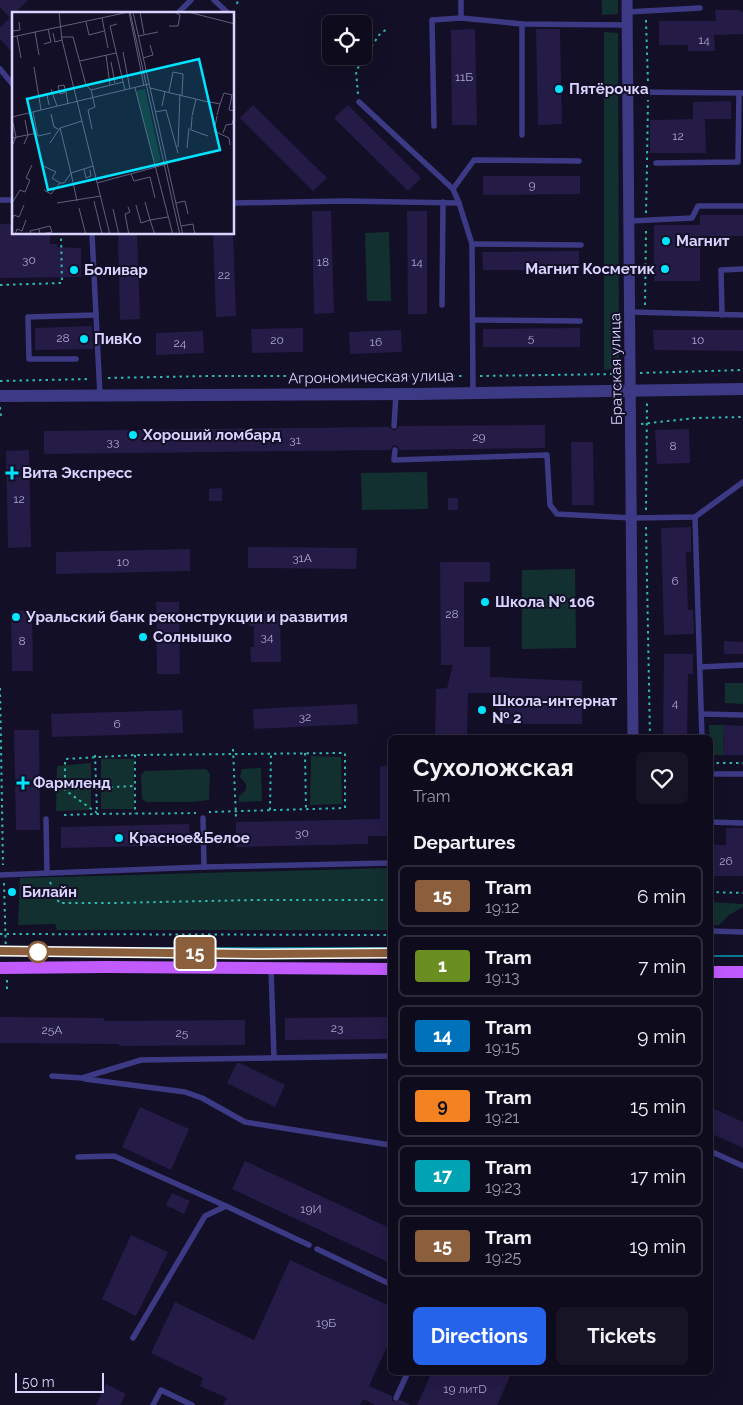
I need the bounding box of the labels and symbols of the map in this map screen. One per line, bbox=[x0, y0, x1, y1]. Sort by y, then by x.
inset map bbox=[12, 12, 235, 235]
house number: 14 bbox=[698, 33, 710, 47]
house number: 11Б bbox=[455, 70, 473, 84]
place label: Пятёрочка bbox=[569, 80, 649, 98]
marker: Пятёрочка bbox=[553, 83, 565, 95]
house number: 12 bbox=[672, 129, 684, 143]
house number: 9 bbox=[528, 178, 536, 192]
place label: Магнит bbox=[676, 232, 730, 250]
marker: Магнит bbox=[660, 235, 672, 247]
house number: 30 bbox=[22, 253, 36, 267]
house number: 18 bbox=[317, 255, 329, 269]
house number: 14 bbox=[411, 255, 423, 269]
place label: Магнит Косметик bbox=[525, 260, 655, 278]
place label: Боливар bbox=[84, 261, 148, 279]
marker: Магнит Косметик bbox=[659, 263, 671, 275]
marker: Боливар bbox=[68, 264, 80, 276]
house number: 22 bbox=[218, 268, 230, 282]
street label: Братская улица bbox=[606, 313, 626, 425]
place label: ПивКо bbox=[94, 330, 142, 348]
house number: 28 bbox=[56, 331, 70, 345]
house number: 5 bbox=[528, 331, 535, 345]
marker: ПивКо bbox=[78, 333, 90, 345]
house number: 20 bbox=[270, 333, 284, 347]
house number: 10 bbox=[692, 333, 704, 347]
house number: 16 bbox=[370, 335, 382, 349]
house number: 24 bbox=[174, 336, 187, 350]
street label: Агрономическая улица bbox=[288, 367, 454, 387]
place label: Хороший ломбард bbox=[142, 426, 282, 444]
marker: Хороший ломбард bbox=[127, 429, 139, 441]
house number: 29 bbox=[472, 430, 486, 444]
house number: 31 bbox=[289, 433, 301, 447]
house number: 33 bbox=[107, 435, 119, 449]
house number: 8 bbox=[669, 439, 677, 453]
place label: Вита Экспресс bbox=[22, 464, 133, 482]
marker: Вита Экспресс bbox=[6, 467, 18, 479]
house number: 12 bbox=[13, 492, 25, 506]
house number: 31А bbox=[292, 551, 312, 565]
house number: 10 bbox=[117, 555, 129, 569]
house number: 6 bbox=[671, 574, 679, 588]
place label: Школа № 106 bbox=[495, 593, 595, 611]
marker: Школа № 106 bbox=[479, 596, 491, 608]
house number: 28 bbox=[445, 607, 459, 621]
place label: Уральский банк реконструкции и развития bbox=[25, 608, 348, 626]
marker: Уральский банк реконструкции и развития bbox=[10, 611, 22, 623]
place label: Солнышко bbox=[153, 628, 232, 646]
house number: 34 bbox=[261, 630, 274, 644]
marker: Солнышко bbox=[137, 631, 149, 643]
house number: 8 bbox=[18, 634, 26, 648]
place label: Школа-интернат № 2 bbox=[492, 692, 618, 727]
house number: 4 bbox=[672, 696, 679, 710]
marker: Школа-интернат № 2 bbox=[476, 704, 488, 716]
house number: 32 bbox=[299, 710, 311, 724]
house number: 6 bbox=[113, 717, 121, 731]
place label: Фармленд bbox=[33, 774, 111, 792]
marker: Фармленд bbox=[17, 777, 29, 789]
house number: 30 bbox=[295, 826, 309, 840]
place label: Красное&Белое bbox=[129, 829, 250, 847]
marker: Красное&Белое bbox=[113, 832, 125, 844]
house number: 26 bbox=[719, 854, 733, 868]
place label: Билайн bbox=[22, 883, 77, 901]
marker: Билайн bbox=[6, 886, 18, 898]
line badge: 15 bbox=[172, 937, 218, 969]
unlabelled marker bbox=[27, 941, 49, 963]
house number: 23 bbox=[331, 1021, 343, 1035]
house number: 25А bbox=[42, 1023, 62, 1037]
house number: 25 bbox=[176, 1026, 189, 1040]
house number: 19И bbox=[300, 1202, 322, 1216]
house number: 19Б bbox=[316, 1316, 336, 1330]
scale bar bbox=[15, 1370, 104, 1393]
house number: 19 литD bbox=[443, 1382, 487, 1396]

